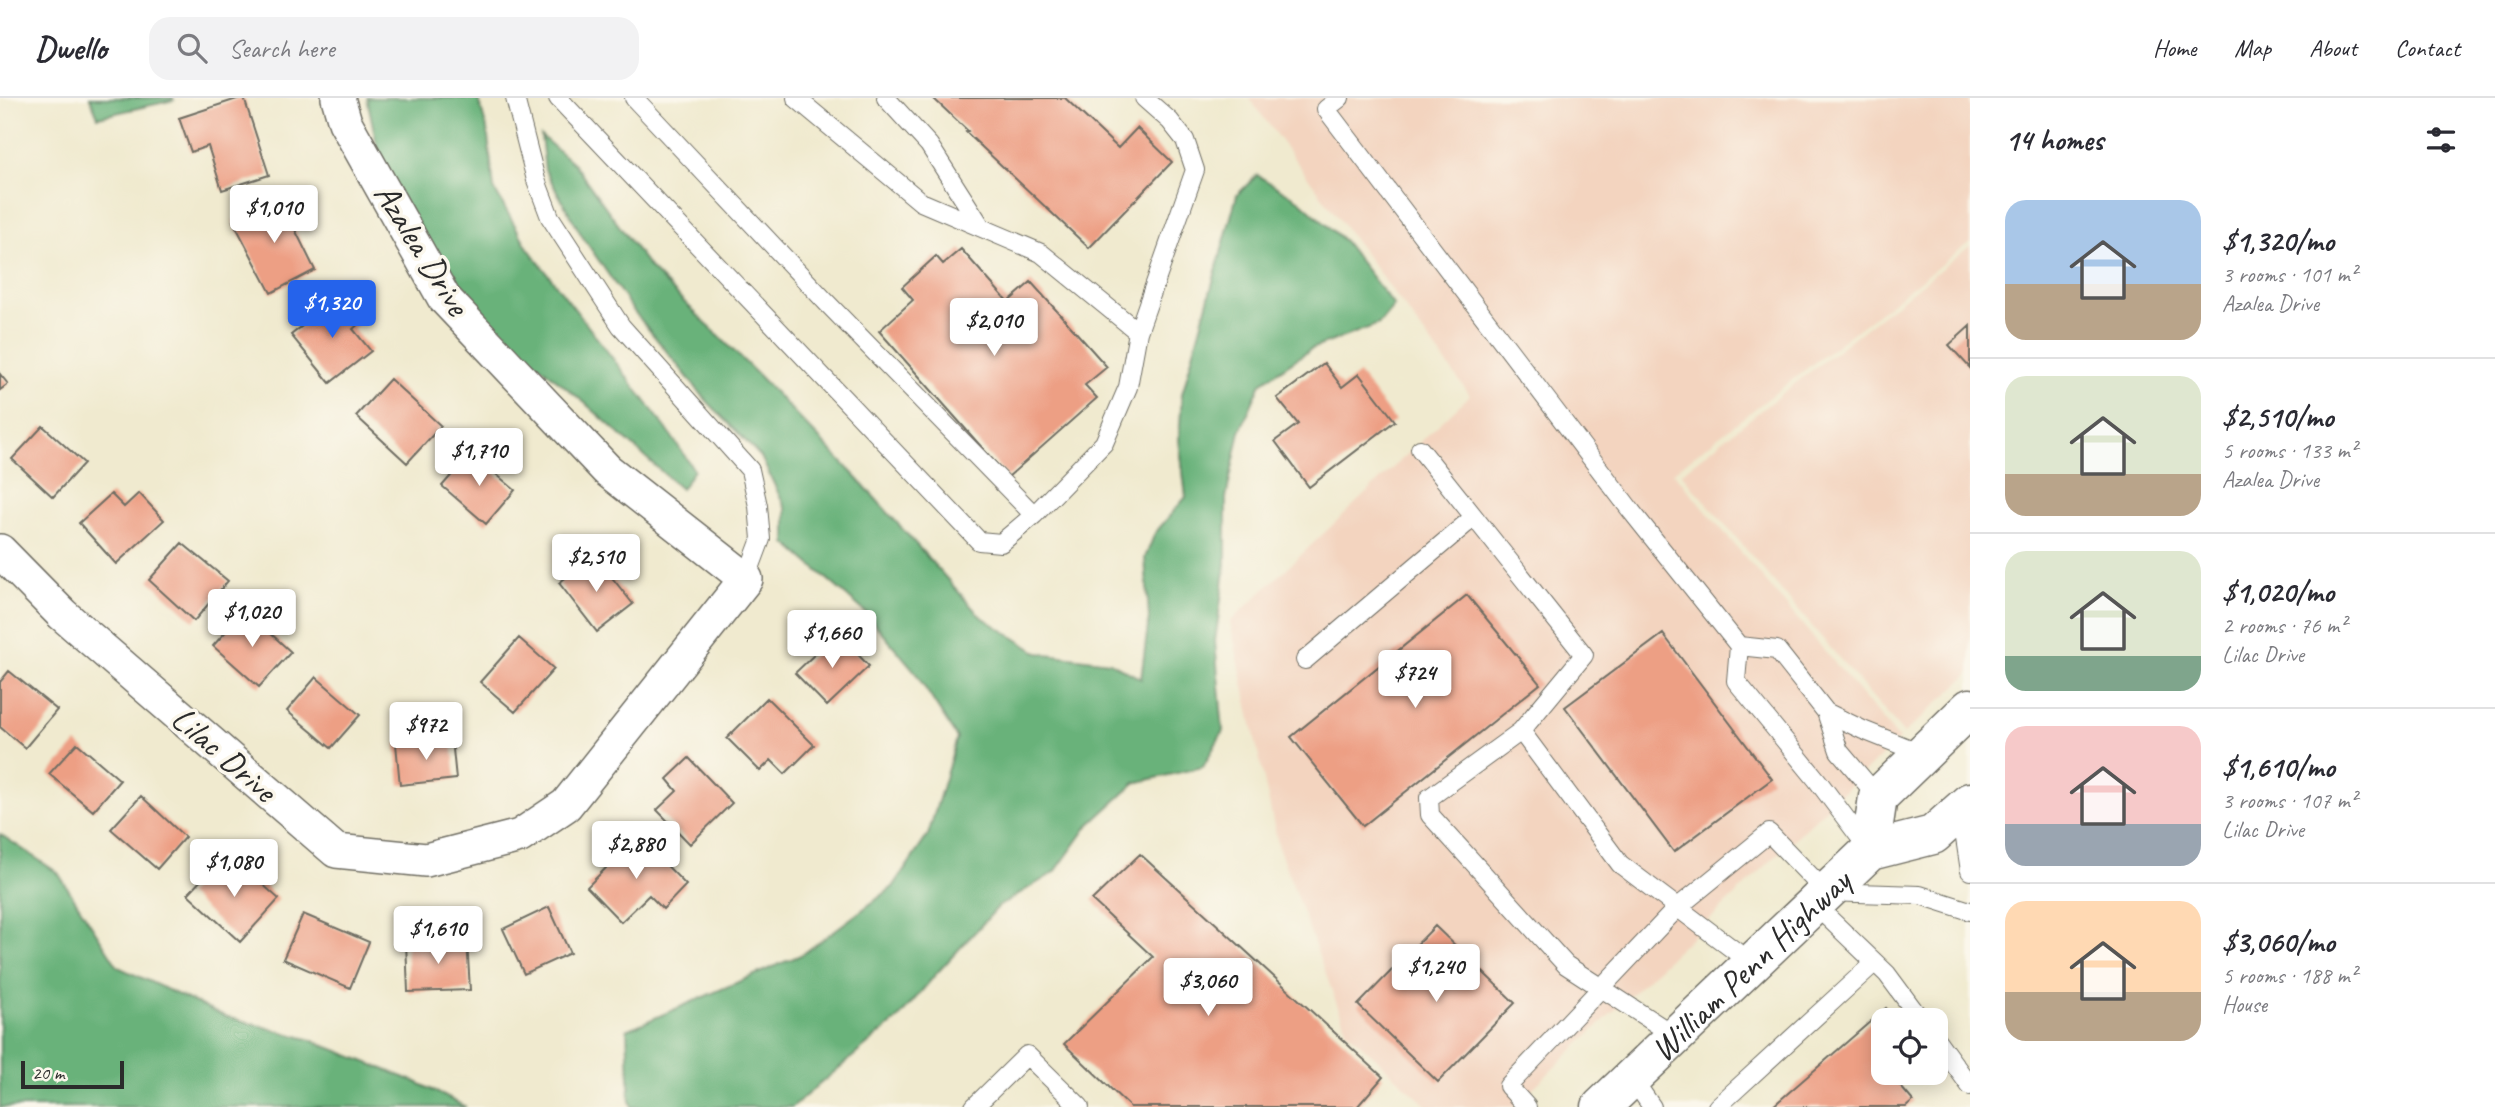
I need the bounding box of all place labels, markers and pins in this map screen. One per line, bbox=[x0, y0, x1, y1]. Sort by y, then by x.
pin: $1,010 bbox=[217, 186, 331, 245]
pin: $1,320 bbox=[275, 280, 389, 340]
pin: $2,010 bbox=[937, 299, 1051, 358]
pin: $1,710 bbox=[422, 428, 536, 488]
pin: $2,510 bbox=[539, 534, 653, 594]
pin: $1,020 bbox=[195, 589, 309, 649]
pin: $1,660 bbox=[775, 610, 889, 670]
pin: $724 bbox=[1374, 650, 1456, 710]
pin: $972 bbox=[385, 702, 467, 762]
pin: $2,880 bbox=[579, 822, 693, 881]
pin: $1,080 bbox=[177, 840, 291, 899]
pin: $1,610 bbox=[381, 906, 495, 966]
pin: $1,240 bbox=[1379, 944, 1493, 1004]
pin: $3,060 bbox=[1151, 958, 1265, 1018]

